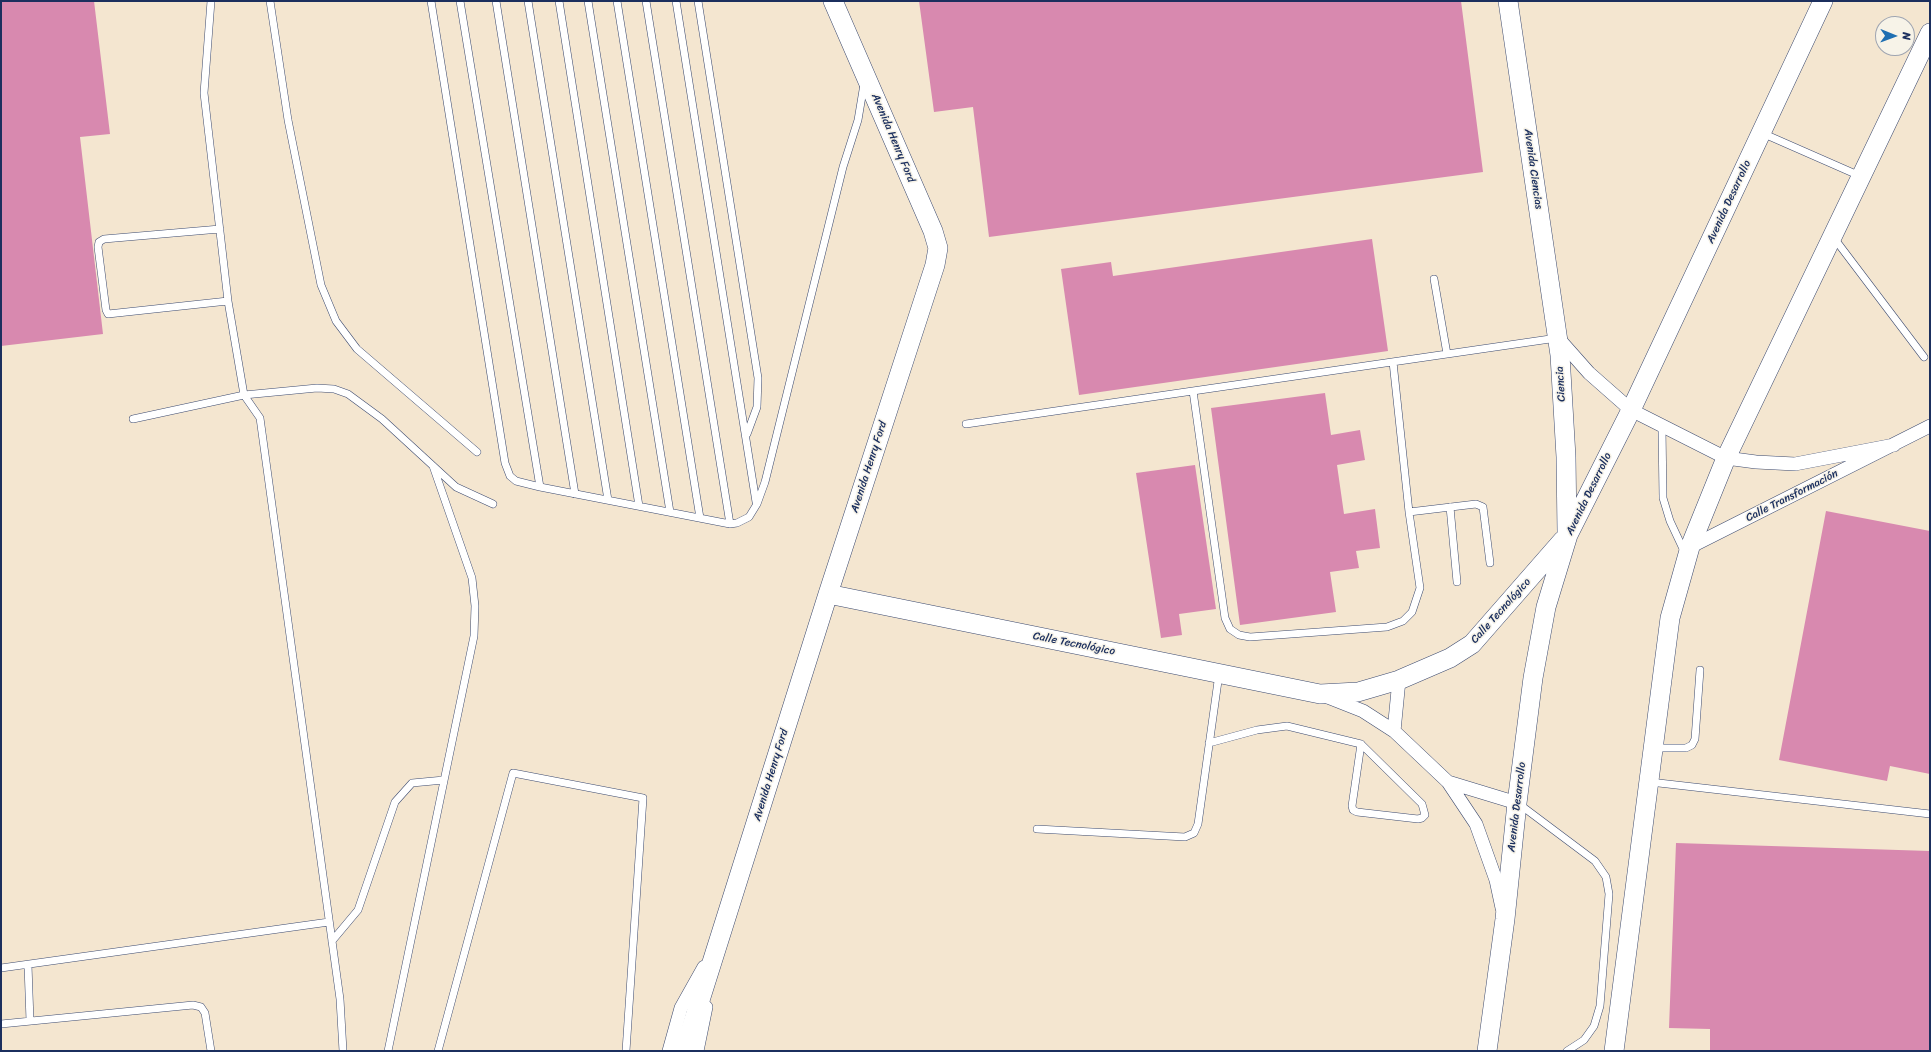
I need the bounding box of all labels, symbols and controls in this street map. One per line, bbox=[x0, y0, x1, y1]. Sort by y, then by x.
north arrow bbox=[1875, 16, 1915, 56]
text: N bbox=[1897, 32, 1916, 40]
street label: Avenida Henry Ford bbox=[868, 92, 918, 184]
street label: Avenida Ciencias bbox=[1521, 128, 1545, 210]
street label: Avenida Desarrollo bbox=[1704, 158, 1754, 246]
street label: Ciencia bbox=[1553, 366, 1569, 402]
street label: Avenida Henry Ford bbox=[848, 420, 890, 514]
street label: Avenida Desarrollo bbox=[1563, 451, 1615, 537]
street label: Calle Transformación bbox=[1744, 467, 1840, 525]
street label: Calle Tecnológico bbox=[1468, 576, 1534, 646]
street label: Calle Tecnológico bbox=[1032, 630, 1116, 658]
street label: Avenida Henry Ford bbox=[751, 727, 791, 823]
street label: Avenida Desarrollo bbox=[1505, 761, 1529, 853]

